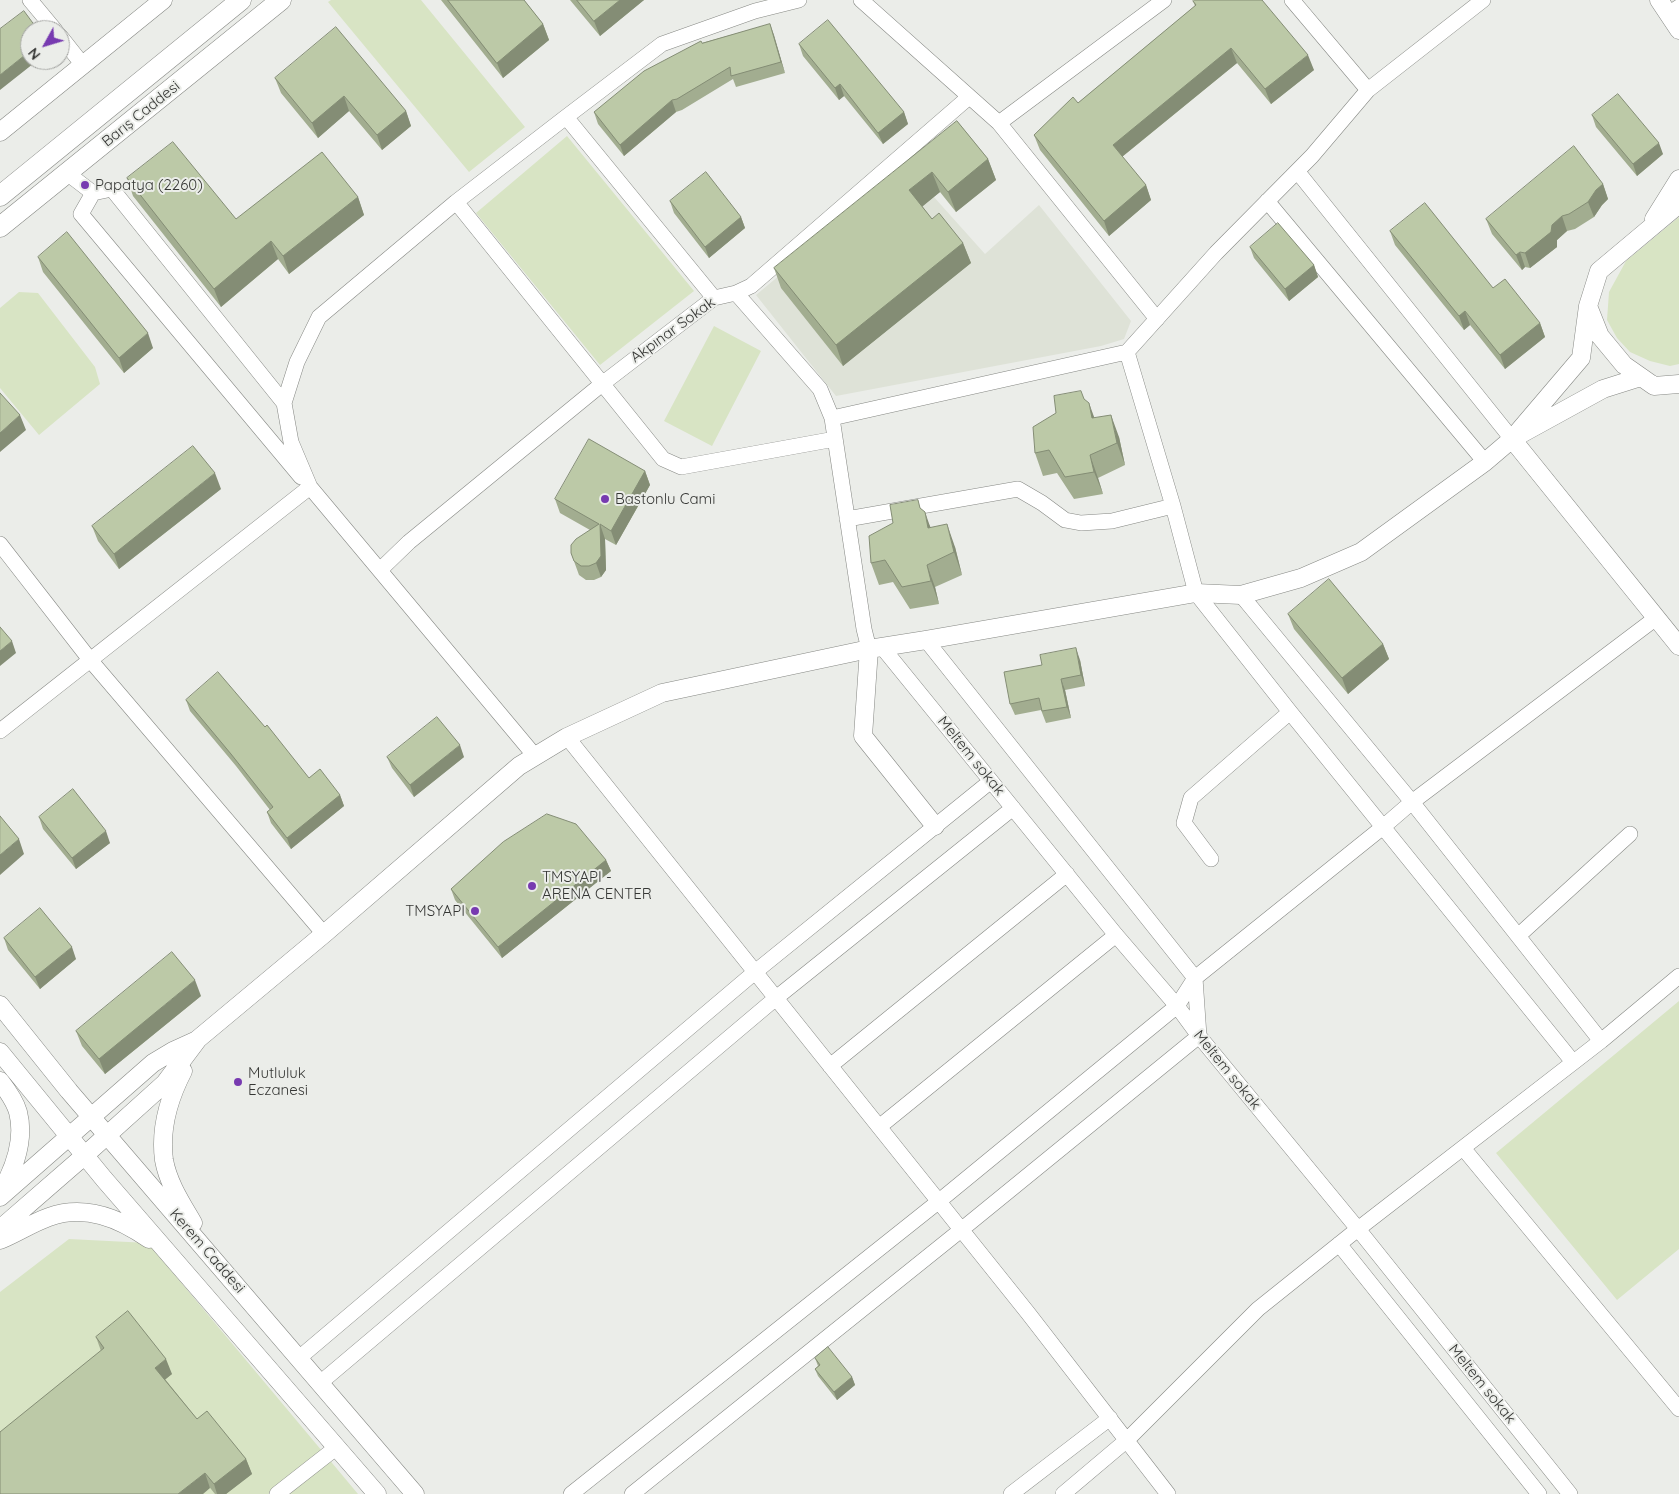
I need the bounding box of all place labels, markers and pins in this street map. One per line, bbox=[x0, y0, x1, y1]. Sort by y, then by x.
place label: Papatya (2260) bbox=[95, 176, 203, 194]
marker: Papatya (2260) bbox=[79, 179, 91, 191]
place label: Bastonlu Cami bbox=[615, 490, 715, 508]
marker: Bastonlu Cami bbox=[599, 493, 611, 505]
place label: TMSYAPI - ARENA CENTER bbox=[542, 868, 652, 903]
marker: TMSYAPI - ARENA CENTER bbox=[526, 880, 538, 892]
place label: TMSYAPI bbox=[405, 902, 465, 920]
marker: TMSYAPI bbox=[469, 905, 481, 917]
place label: Mutluluk Eczanesi bbox=[248, 1064, 308, 1099]
marker: Mutluluk Eczanesi bbox=[232, 1076, 244, 1088]

